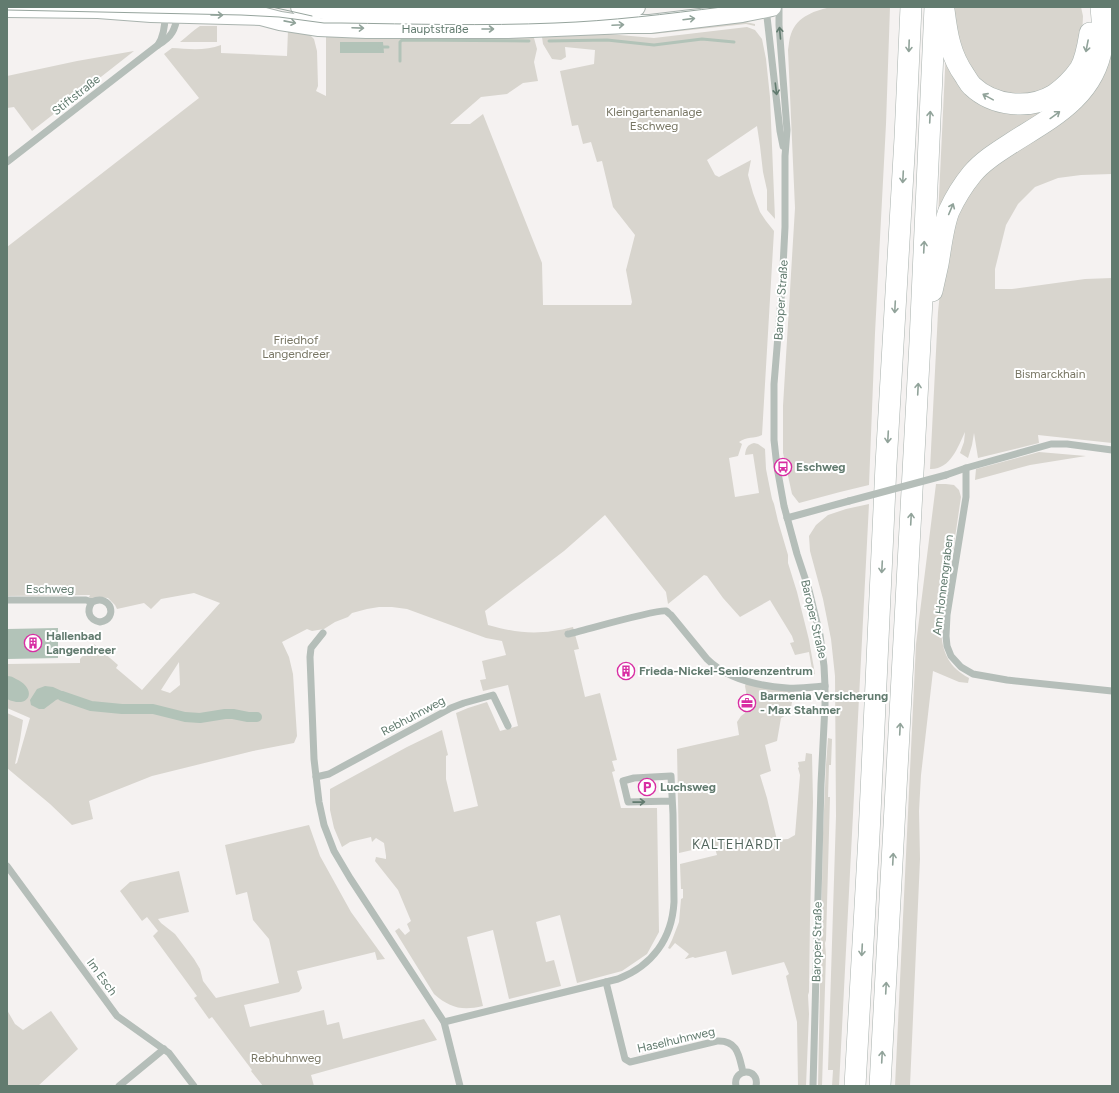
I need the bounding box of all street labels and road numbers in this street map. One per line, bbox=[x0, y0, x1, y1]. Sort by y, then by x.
street label: Hauptstraße bbox=[401, 22, 469, 36]
street label: Stiftstraße bbox=[49, 72, 103, 118]
street label: Baroper Straße bbox=[771, 259, 791, 341]
street label: Am Honnengraben bbox=[930, 534, 956, 636]
street label: Baroper Straße bbox=[798, 578, 830, 660]
street label: Eschweg bbox=[26, 582, 74, 596]
street label: Rebhuhnweg bbox=[379, 693, 447, 739]
street label: Baroper Straße bbox=[809, 901, 825, 982]
street label: Im Esch bbox=[84, 956, 120, 998]
street label: Haselhuhnweg bbox=[636, 1024, 716, 1056]

